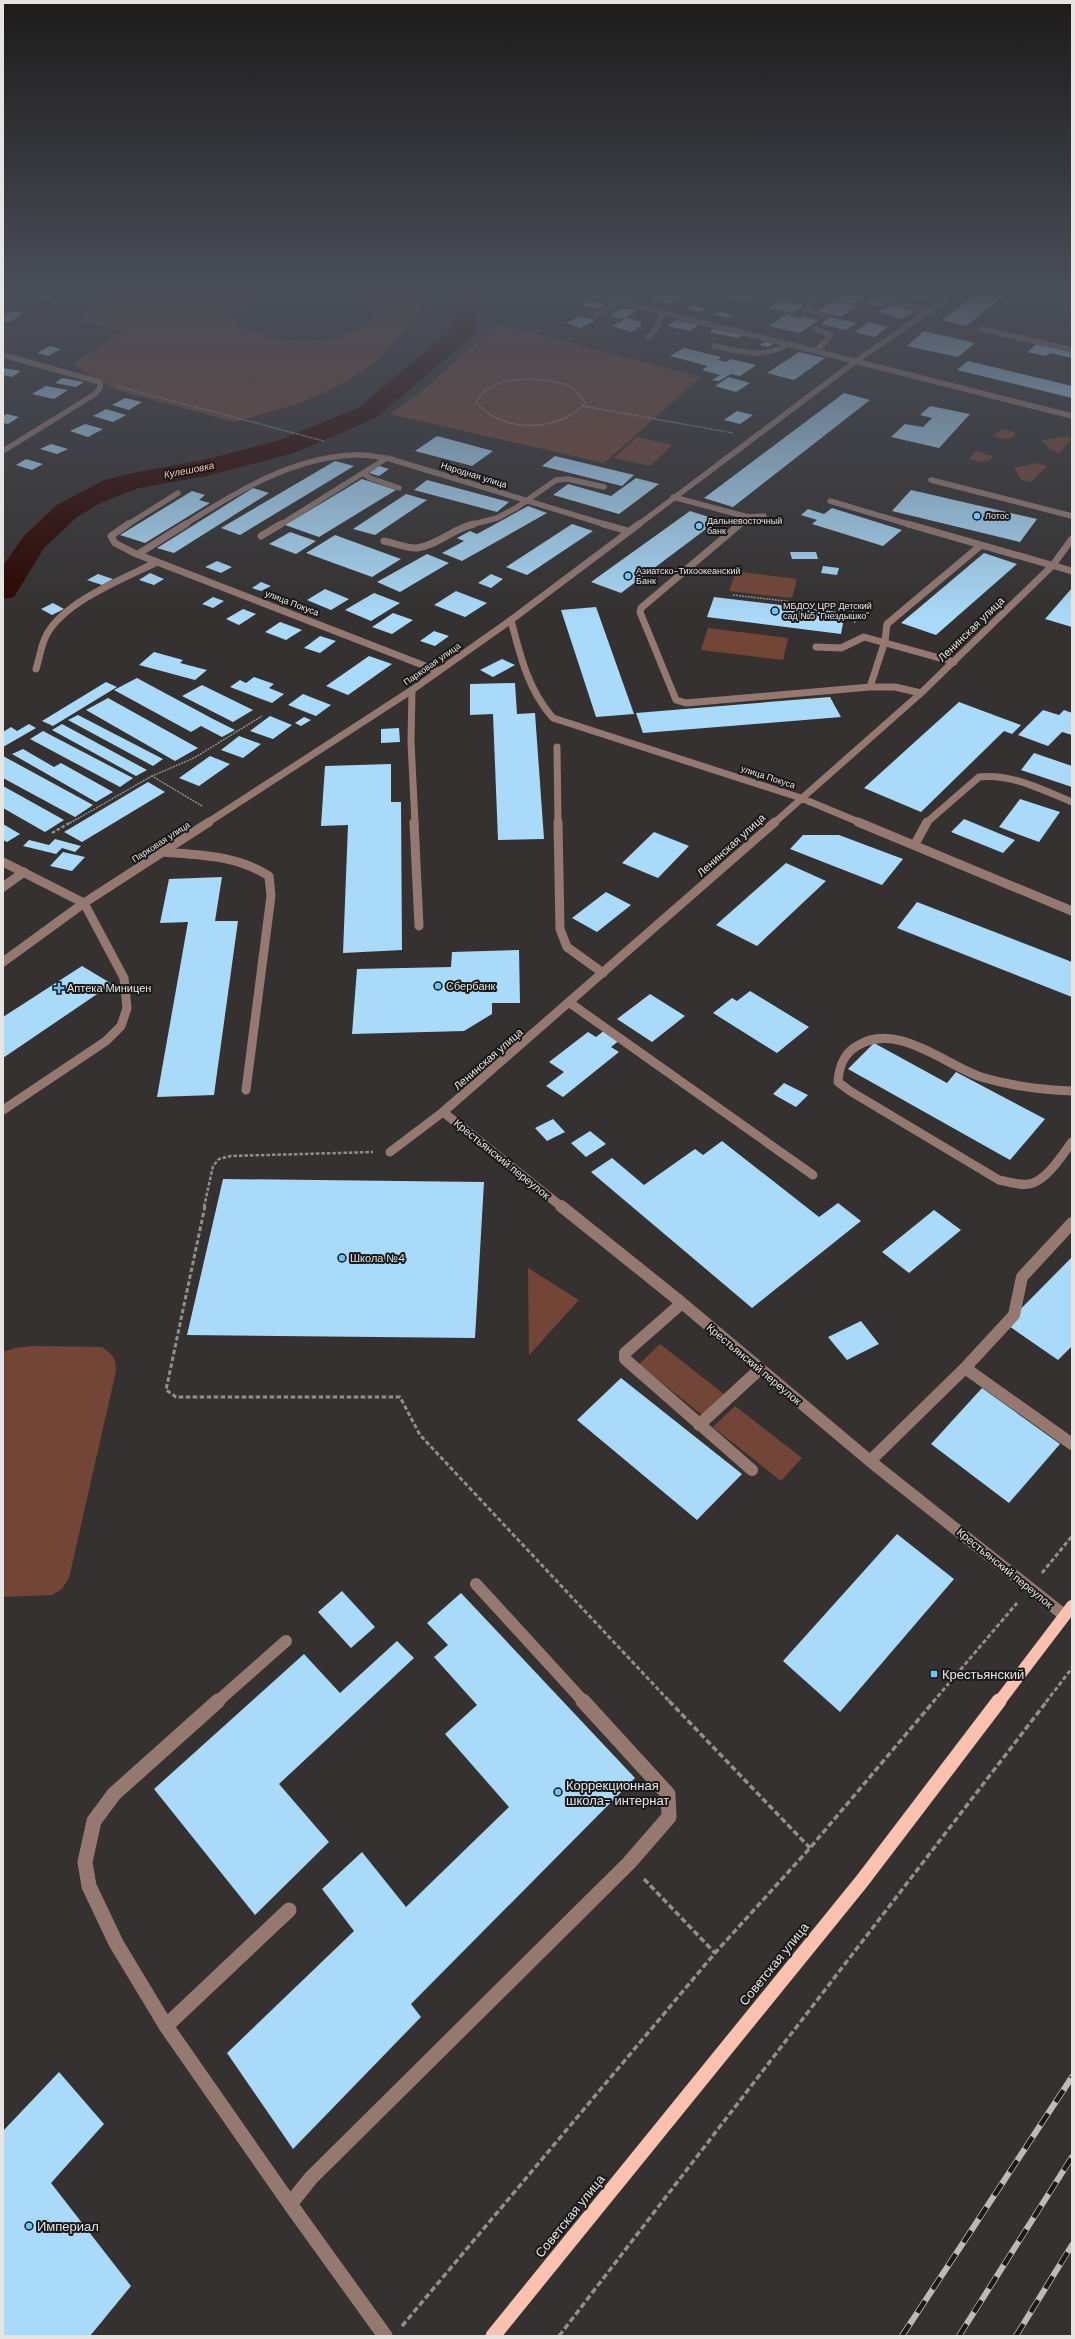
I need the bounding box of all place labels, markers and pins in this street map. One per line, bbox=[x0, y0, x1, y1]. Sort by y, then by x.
place label: Лотос bbox=[985, 510, 1010, 522]
marker: Лотос bbox=[972, 511, 982, 521]
place label: Дальневосточный банк bbox=[707, 515, 782, 537]
marker: Дальневосточный банк bbox=[694, 521, 704, 531]
place label: Азиатско-Тихоокеанский Банк bbox=[636, 565, 740, 587]
marker: Азиатско-Тихоокеанский Банк bbox=[623, 571, 633, 581]
place label: МБДОУ ЦРР Детский сад №5 "Гнездышко" bbox=[783, 600, 872, 622]
marker: МБДОУ ЦРР Детский сад №5 "Гнездышко" bbox=[770, 606, 780, 616]
place label: Сбербанк bbox=[446, 979, 496, 993]
place label: Аптека Миницен bbox=[67, 981, 151, 995]
marker: Сбербанк bbox=[433, 981, 443, 991]
marker: Аптека Миницен bbox=[54, 983, 64, 993]
place label: Школа №4 bbox=[350, 1251, 405, 1265]
marker: Школа №4 bbox=[337, 1253, 347, 1263]
place label: Крестьянский bbox=[942, 1666, 1024, 1683]
marker: Крестьянский bbox=[929, 1669, 939, 1679]
place label: Коррекционная школа- интернат bbox=[566, 1777, 669, 1809]
marker: Коррекционная школа- интернат bbox=[553, 1787, 563, 1797]
place label: Империал bbox=[37, 2218, 99, 2235]
marker: Империал bbox=[24, 2221, 34, 2231]

